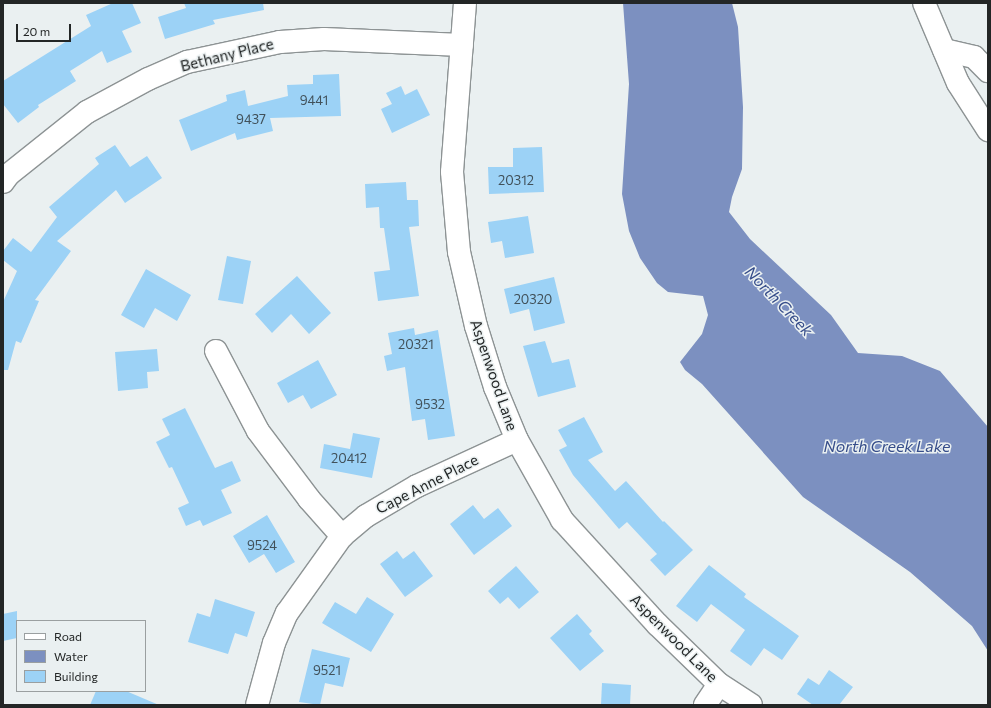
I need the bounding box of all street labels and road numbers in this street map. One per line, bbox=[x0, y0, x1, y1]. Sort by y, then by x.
street label: Bethany Place bbox=[178, 35, 276, 75]
street label: Aspenwood Lane bbox=[467, 317, 521, 433]
street label: Cape Anne Place bbox=[373, 450, 481, 518]
street label: Aspenwood Lane bbox=[626, 590, 722, 686]

